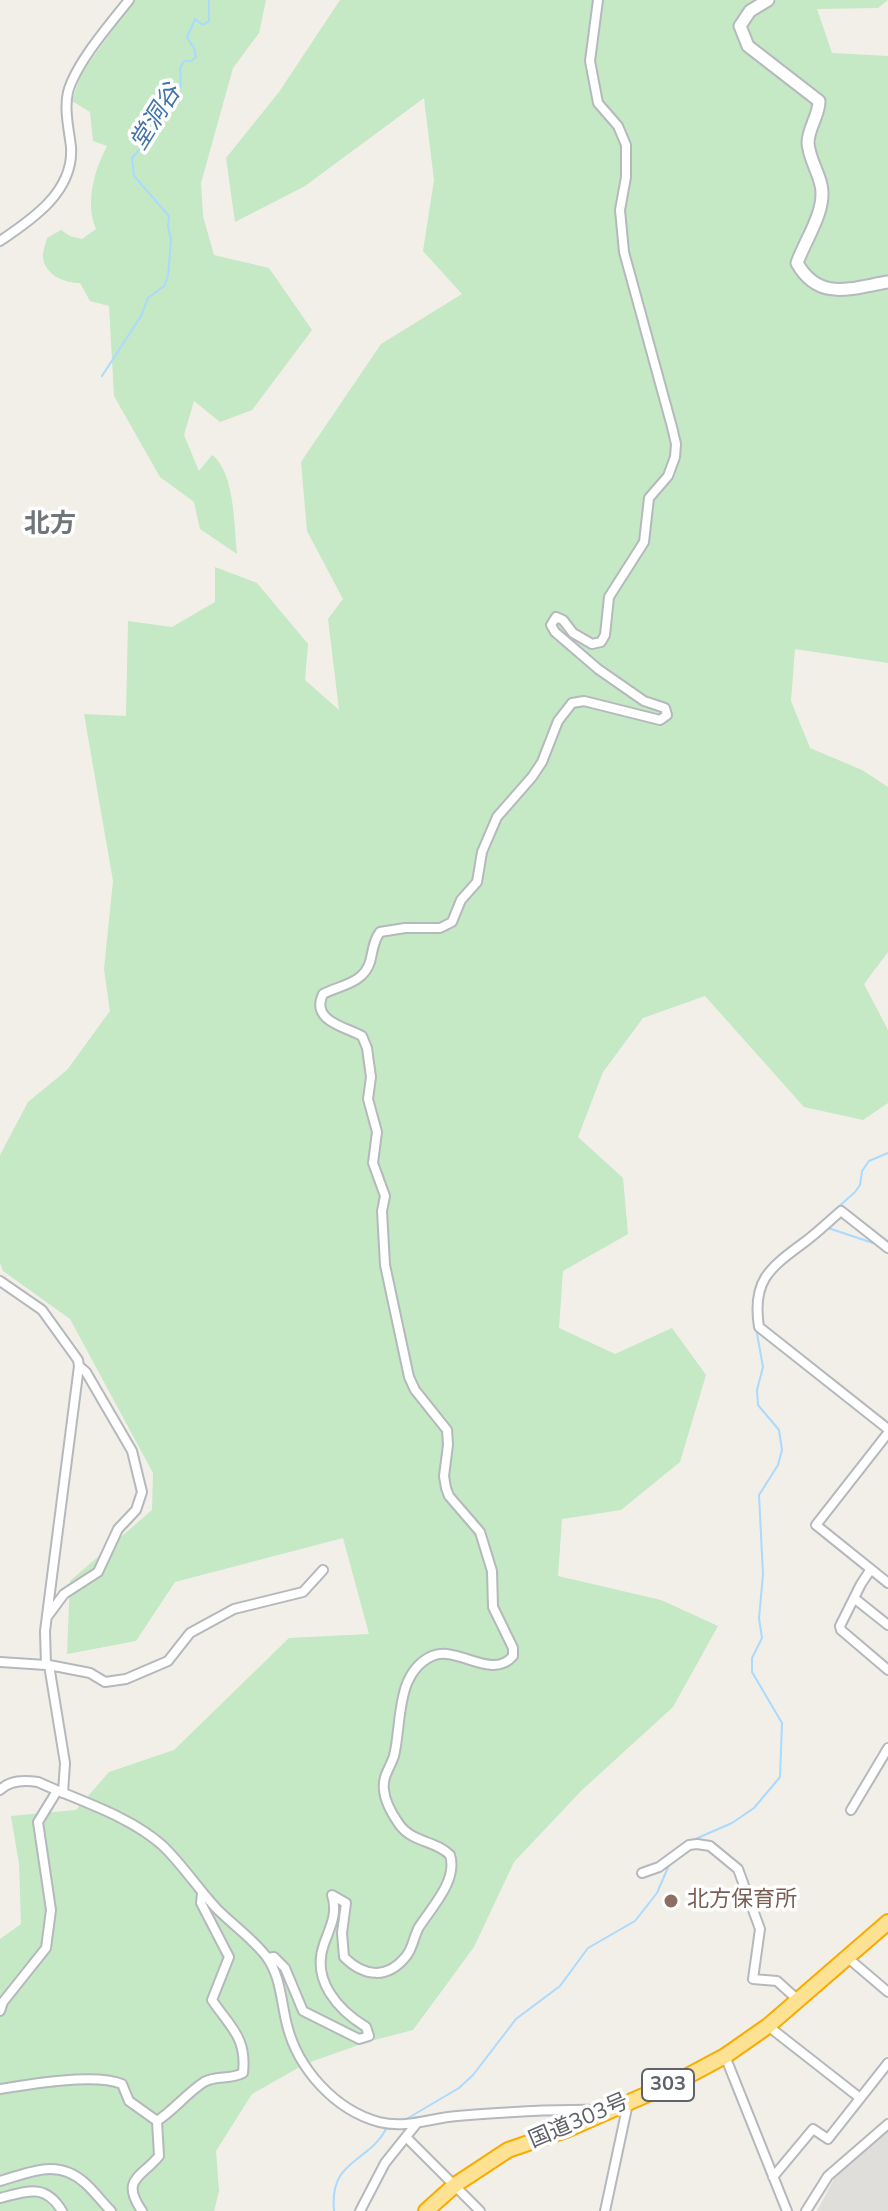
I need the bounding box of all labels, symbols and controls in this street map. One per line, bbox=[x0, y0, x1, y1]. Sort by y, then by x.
water label: 堂洞谷 bbox=[126, 80, 188, 156]
district label: 北方 bbox=[24, 510, 76, 542]
place label: 北方保育所 bbox=[687, 1888, 797, 1914]
marker: 北方保育所 bbox=[662, 1892, 680, 1910]
road number: 303 bbox=[642, 2069, 694, 2101]
street label: 国道303号 bbox=[525, 2089, 633, 2155]

